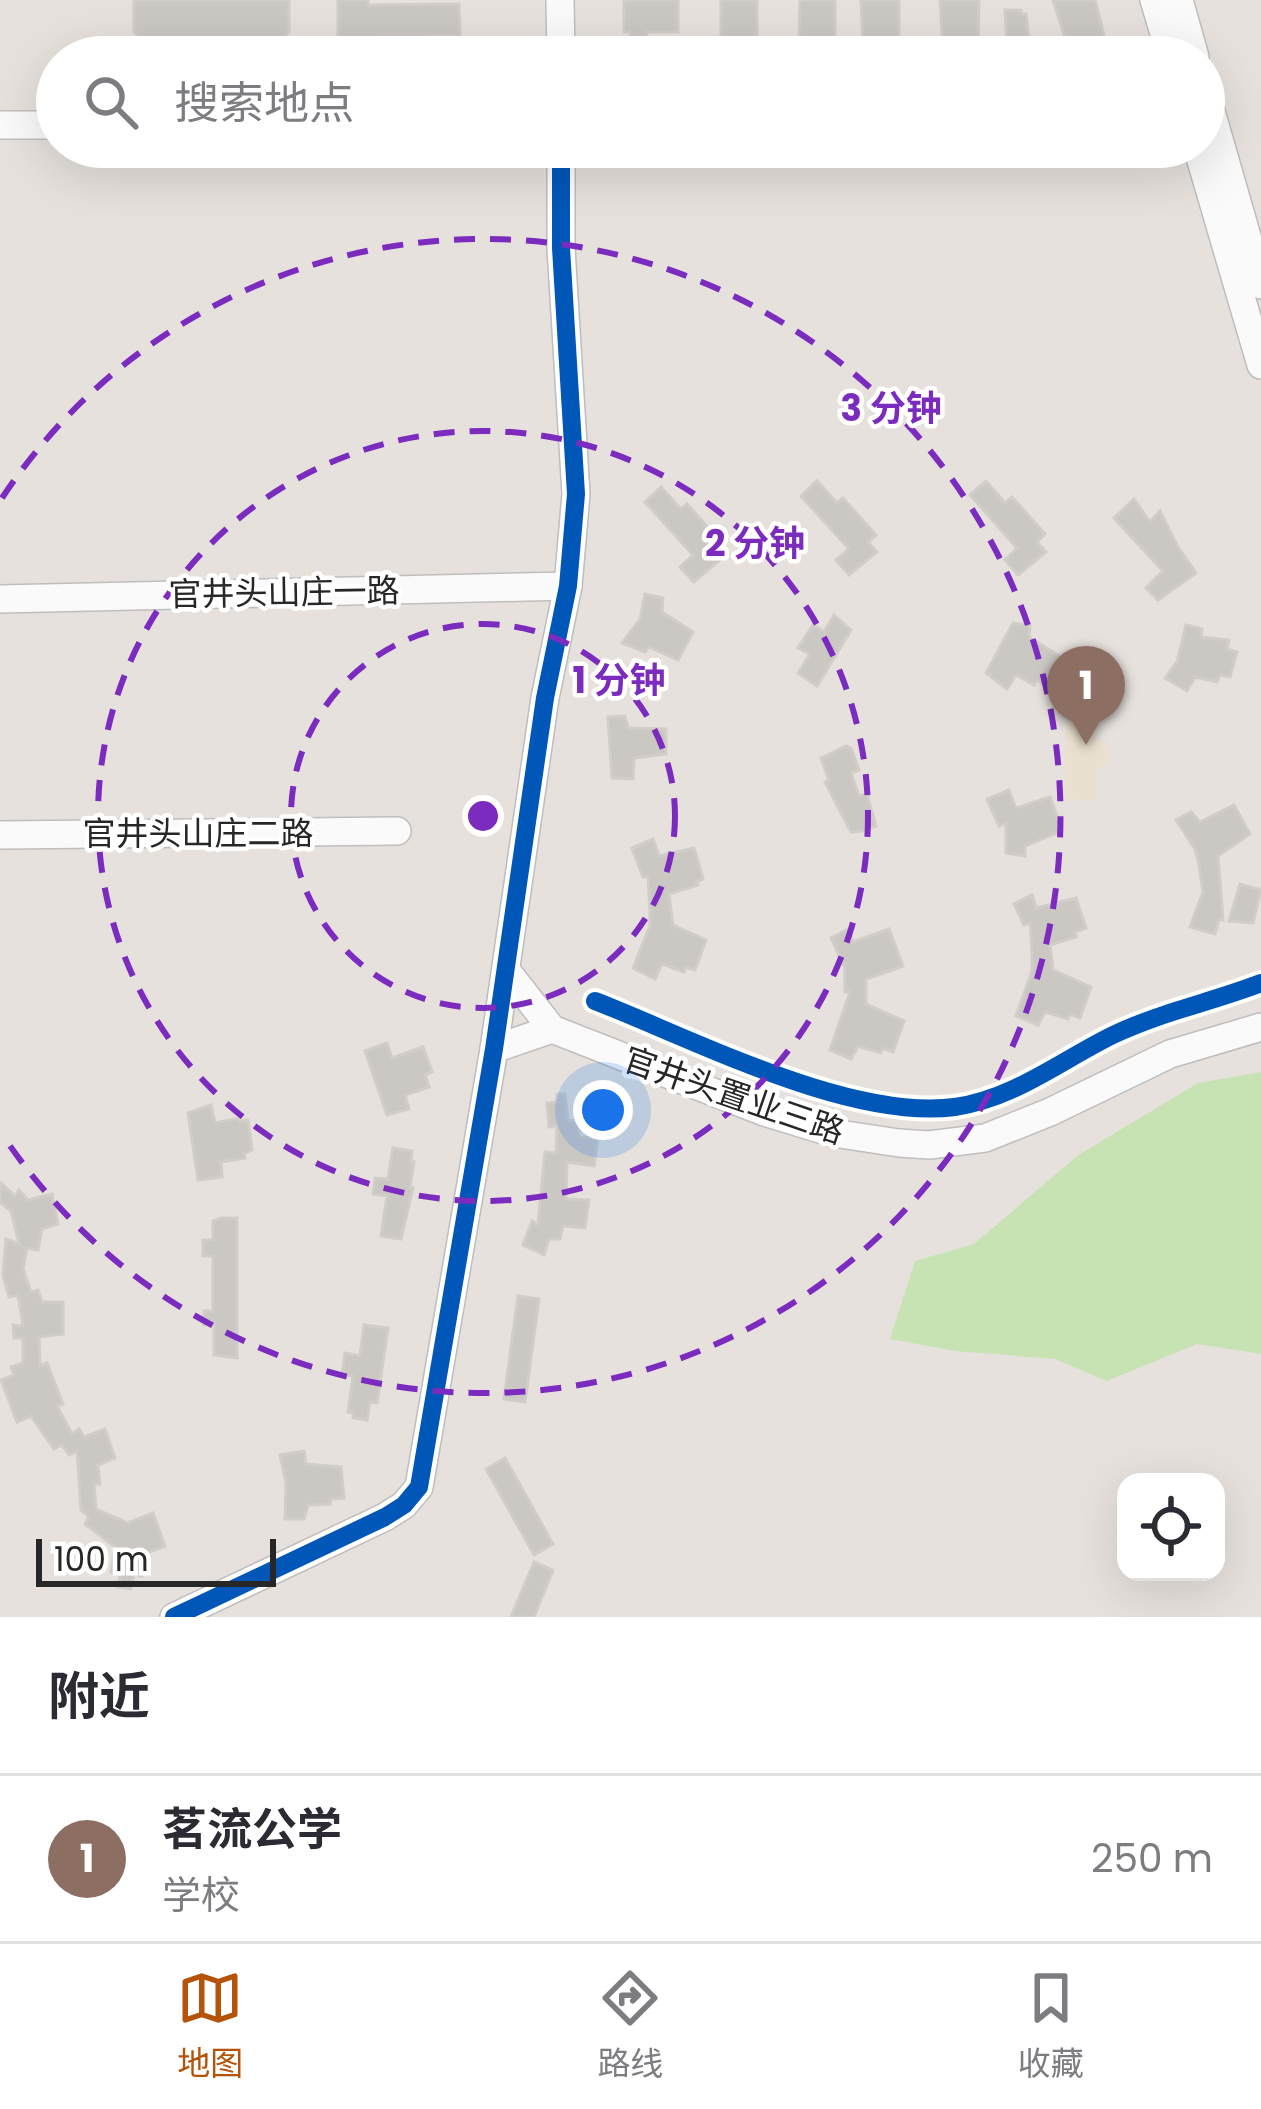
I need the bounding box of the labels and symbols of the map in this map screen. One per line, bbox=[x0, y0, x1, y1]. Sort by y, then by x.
text: 3 分钟 bbox=[840, 383, 942, 434]
text: 2 分钟 bbox=[705, 518, 805, 569]
street label: 官井头山庄一路 bbox=[168, 567, 400, 618]
pin: 1 bbox=[1047, 646, 1125, 745]
text: 1 分钟 bbox=[572, 655, 666, 706]
centre of rings bbox=[462, 795, 504, 837]
street label: 官井头山庄二路 bbox=[83, 810, 314, 857]
street label: 官井头置业三路 bbox=[617, 1036, 851, 1155]
your location bbox=[573, 1080, 633, 1140]
scale bar bbox=[36, 1533, 276, 1586]

